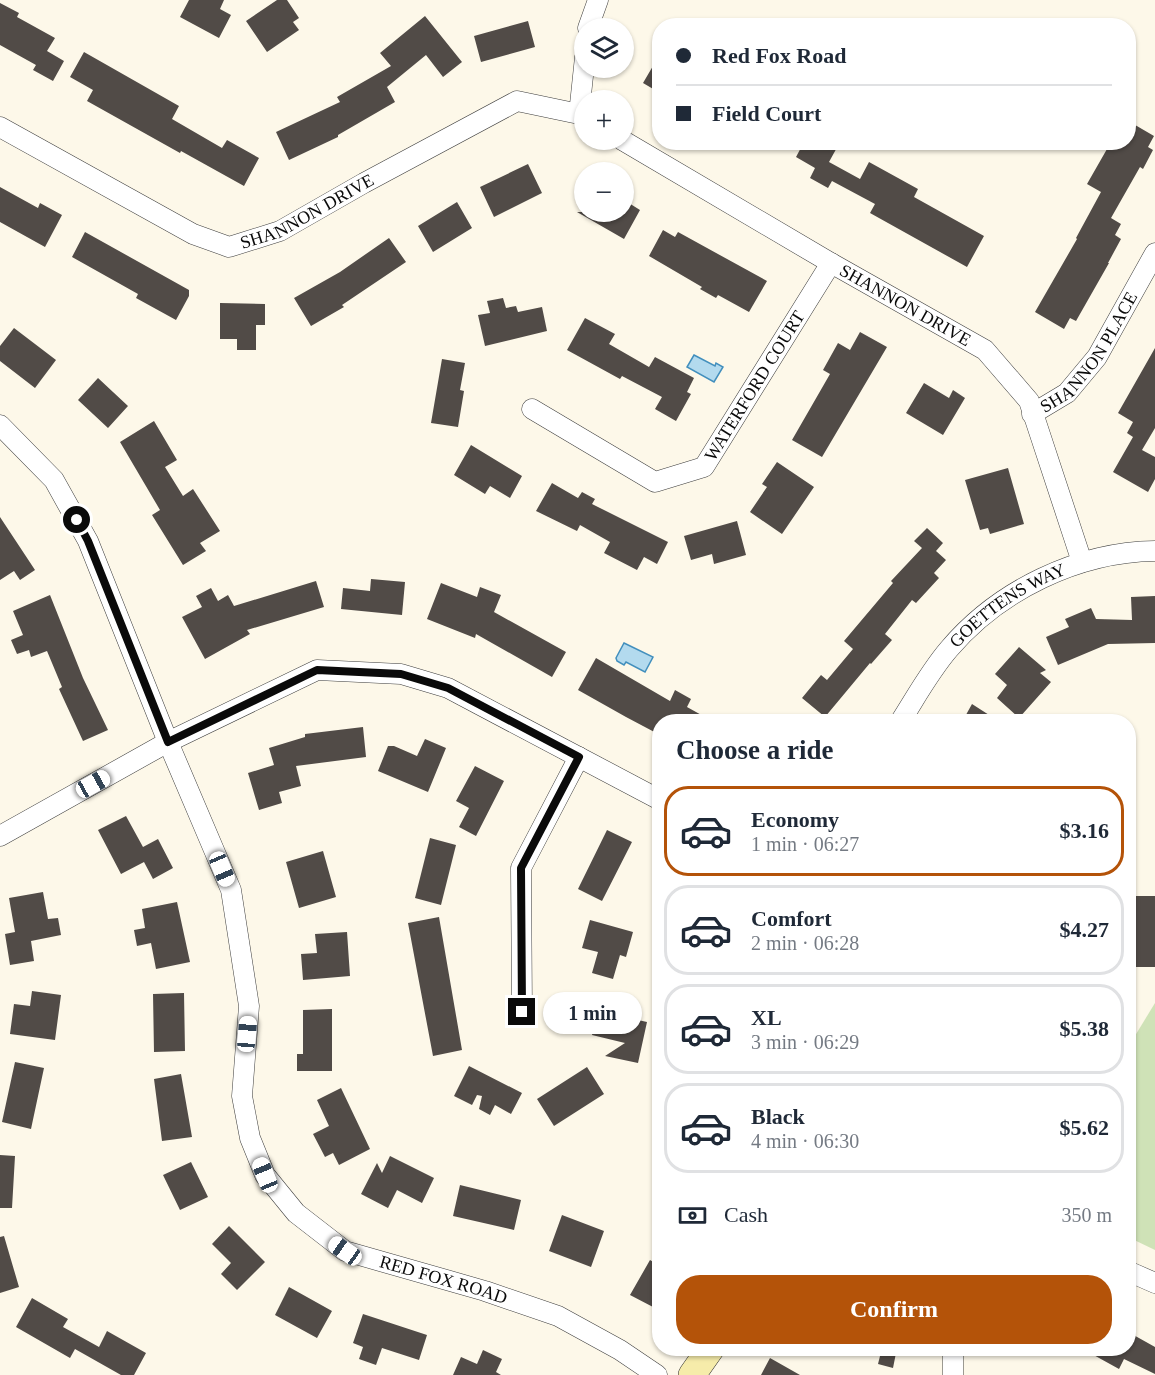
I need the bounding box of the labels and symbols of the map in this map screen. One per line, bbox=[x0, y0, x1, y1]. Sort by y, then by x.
street label: SHANNON DRIVE bbox=[238, 170, 377, 253]
street label: SHANNON DRIVE bbox=[836, 260, 975, 350]
street label: SHANNON PLACE bbox=[1036, 288, 1141, 417]
street label: WATERFORD COURT bbox=[701, 307, 809, 464]
route start bbox=[63, 506, 90, 533]
street label: GOETTENS WAY bbox=[945, 559, 1068, 651]
car bbox=[73, 767, 113, 801]
car bbox=[207, 849, 237, 889]
callout: 1 min bbox=[543, 991, 642, 1033]
route end bbox=[508, 998, 535, 1025]
car bbox=[236, 1015, 258, 1053]
car bbox=[250, 1155, 280, 1195]
car bbox=[325, 1233, 365, 1269]
street label: RED FOX ROAD bbox=[377, 1251, 510, 1308]

